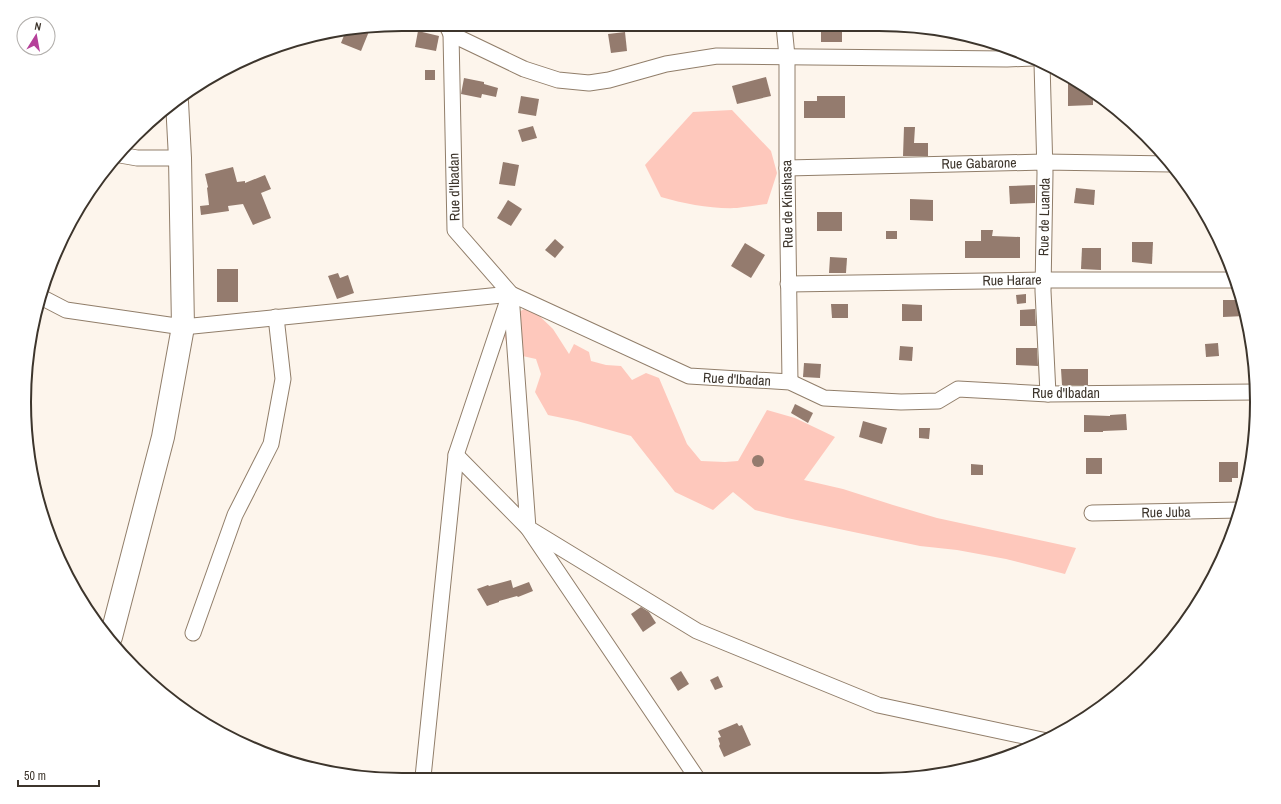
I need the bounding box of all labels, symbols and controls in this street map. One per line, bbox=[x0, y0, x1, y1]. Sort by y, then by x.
north arrow bbox=[16, 16, 56, 56]
text: N bbox=[33, 19, 42, 34]
street label: Rue d'Ibadan bbox=[444, 153, 464, 221]
street label: Rue Gabarone bbox=[941, 153, 1017, 173]
street label: Rue de Kinshasa bbox=[777, 159, 797, 248]
street label: Rue de Luanda bbox=[1034, 177, 1054, 256]
street label: Rue Harare bbox=[982, 270, 1042, 290]
street label: Rue d'Ibadan bbox=[703, 368, 771, 390]
street label: Rue d'Ibadan bbox=[1032, 384, 1100, 402]
street label: Rue Juba bbox=[1141, 503, 1191, 521]
scale bar bbox=[18, 762, 99, 788]
text: 50 m bbox=[24, 768, 46, 784]

